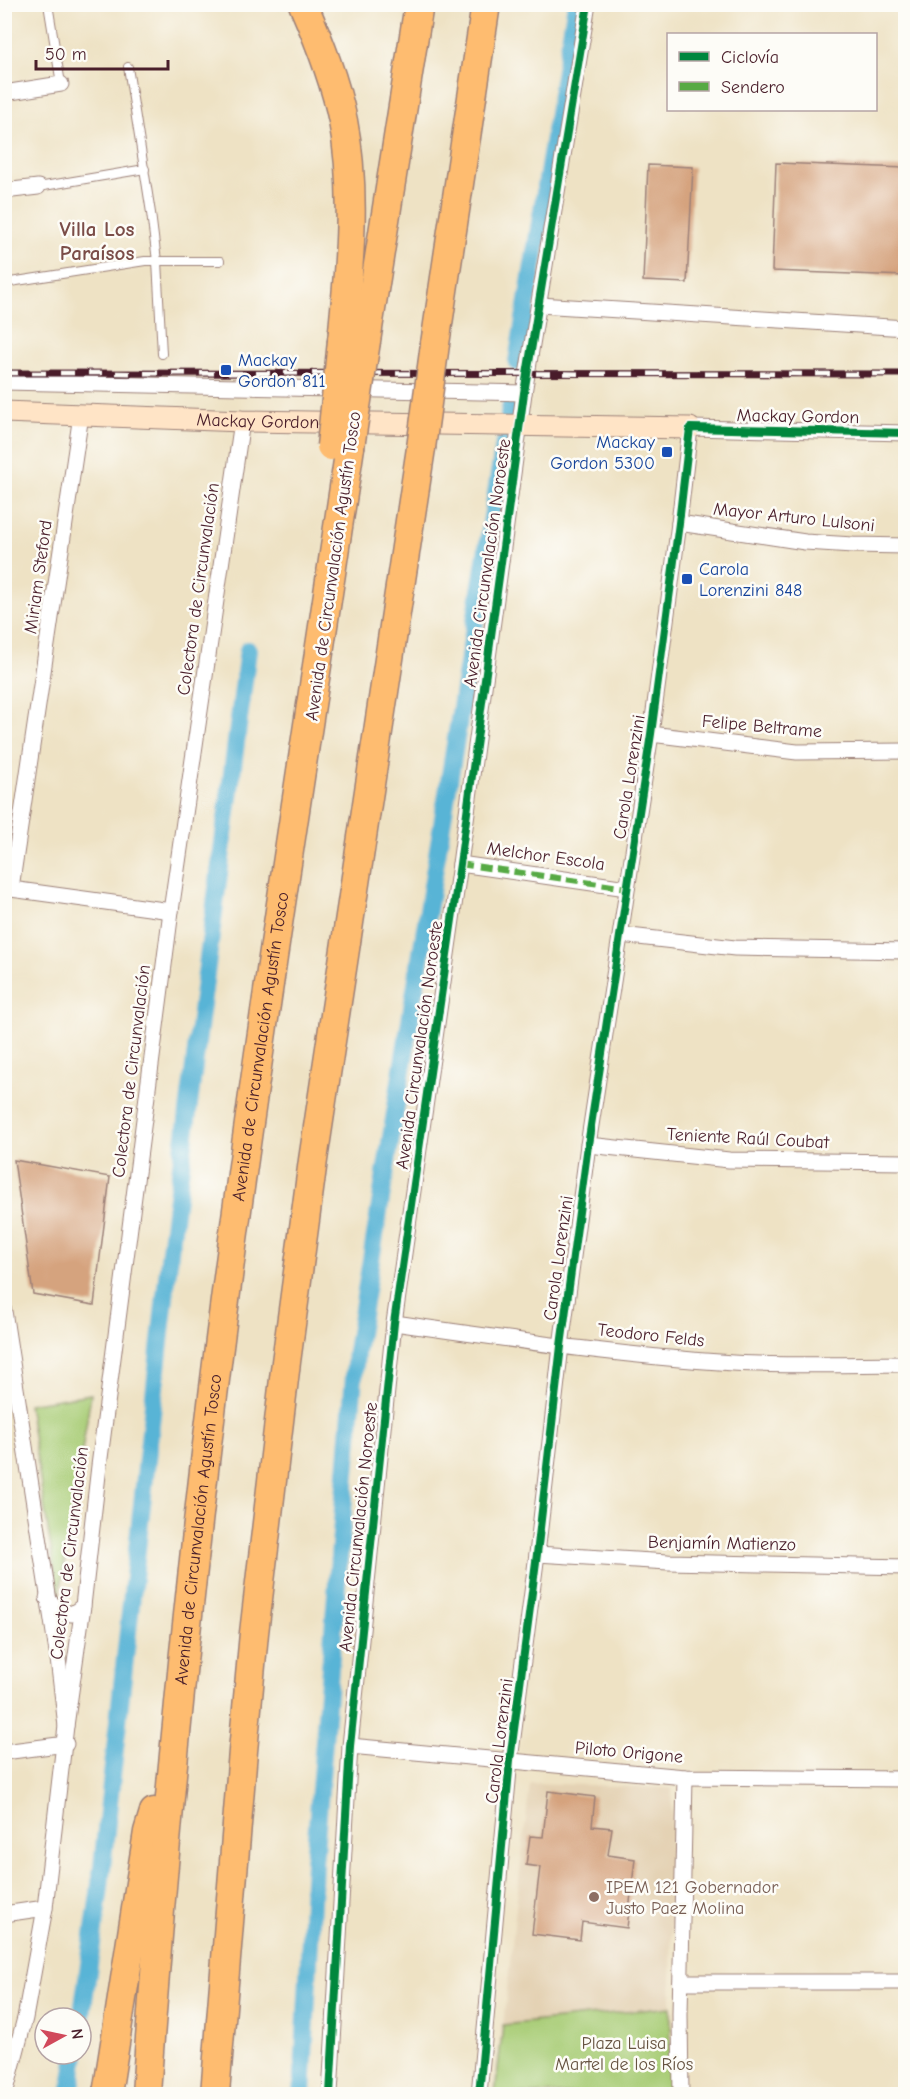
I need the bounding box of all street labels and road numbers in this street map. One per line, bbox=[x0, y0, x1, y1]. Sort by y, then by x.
street label: Mackay Gordon bbox=[736, 405, 860, 428]
street label: Mackay Gordon bbox=[196, 409, 319, 433]
street label: Avenida de Circunvalación Agustín Tosco bbox=[301, 410, 366, 722]
street label: Avenida Circunvalación Noroeste bbox=[460, 437, 515, 689]
street label: Colectora de Circunvalación bbox=[173, 481, 224, 697]
street label: Mayor Arturo Lulsoni bbox=[712, 499, 876, 536]
street label: Miriam Steford bbox=[20, 519, 57, 635]
street label: Felipe Beltrame bbox=[701, 711, 823, 742]
street label: Carola Lorenzini bbox=[609, 713, 650, 841]
street label: Melchor Escola bbox=[486, 838, 606, 875]
street label: Avenida de Circunvalación Agustín Tosco bbox=[228, 890, 294, 1203]
street label: Avenida Circunvalación Noroeste bbox=[392, 919, 447, 1171]
street label: Colectora de Circunvalación bbox=[108, 963, 155, 1179]
street label: Teniente Raúl Coubat bbox=[666, 1124, 830, 1153]
street label: Carola Lorenzini bbox=[539, 1194, 578, 1322]
street label: Teodoro Felds bbox=[597, 1319, 705, 1352]
street label: Avenida de Circunvalación Agustín Tosco bbox=[171, 1373, 227, 1686]
street label: Avenida Circunvalación Noroeste bbox=[335, 1401, 382, 1653]
street label: Colectora de Circunvalación bbox=[46, 1445, 93, 1661]
street label: Benjamín Matienzo bbox=[648, 1532, 796, 1555]
street label: Carola Lorenzini bbox=[481, 1677, 518, 1805]
street label: Piloto Origone bbox=[574, 1737, 684, 1768]

